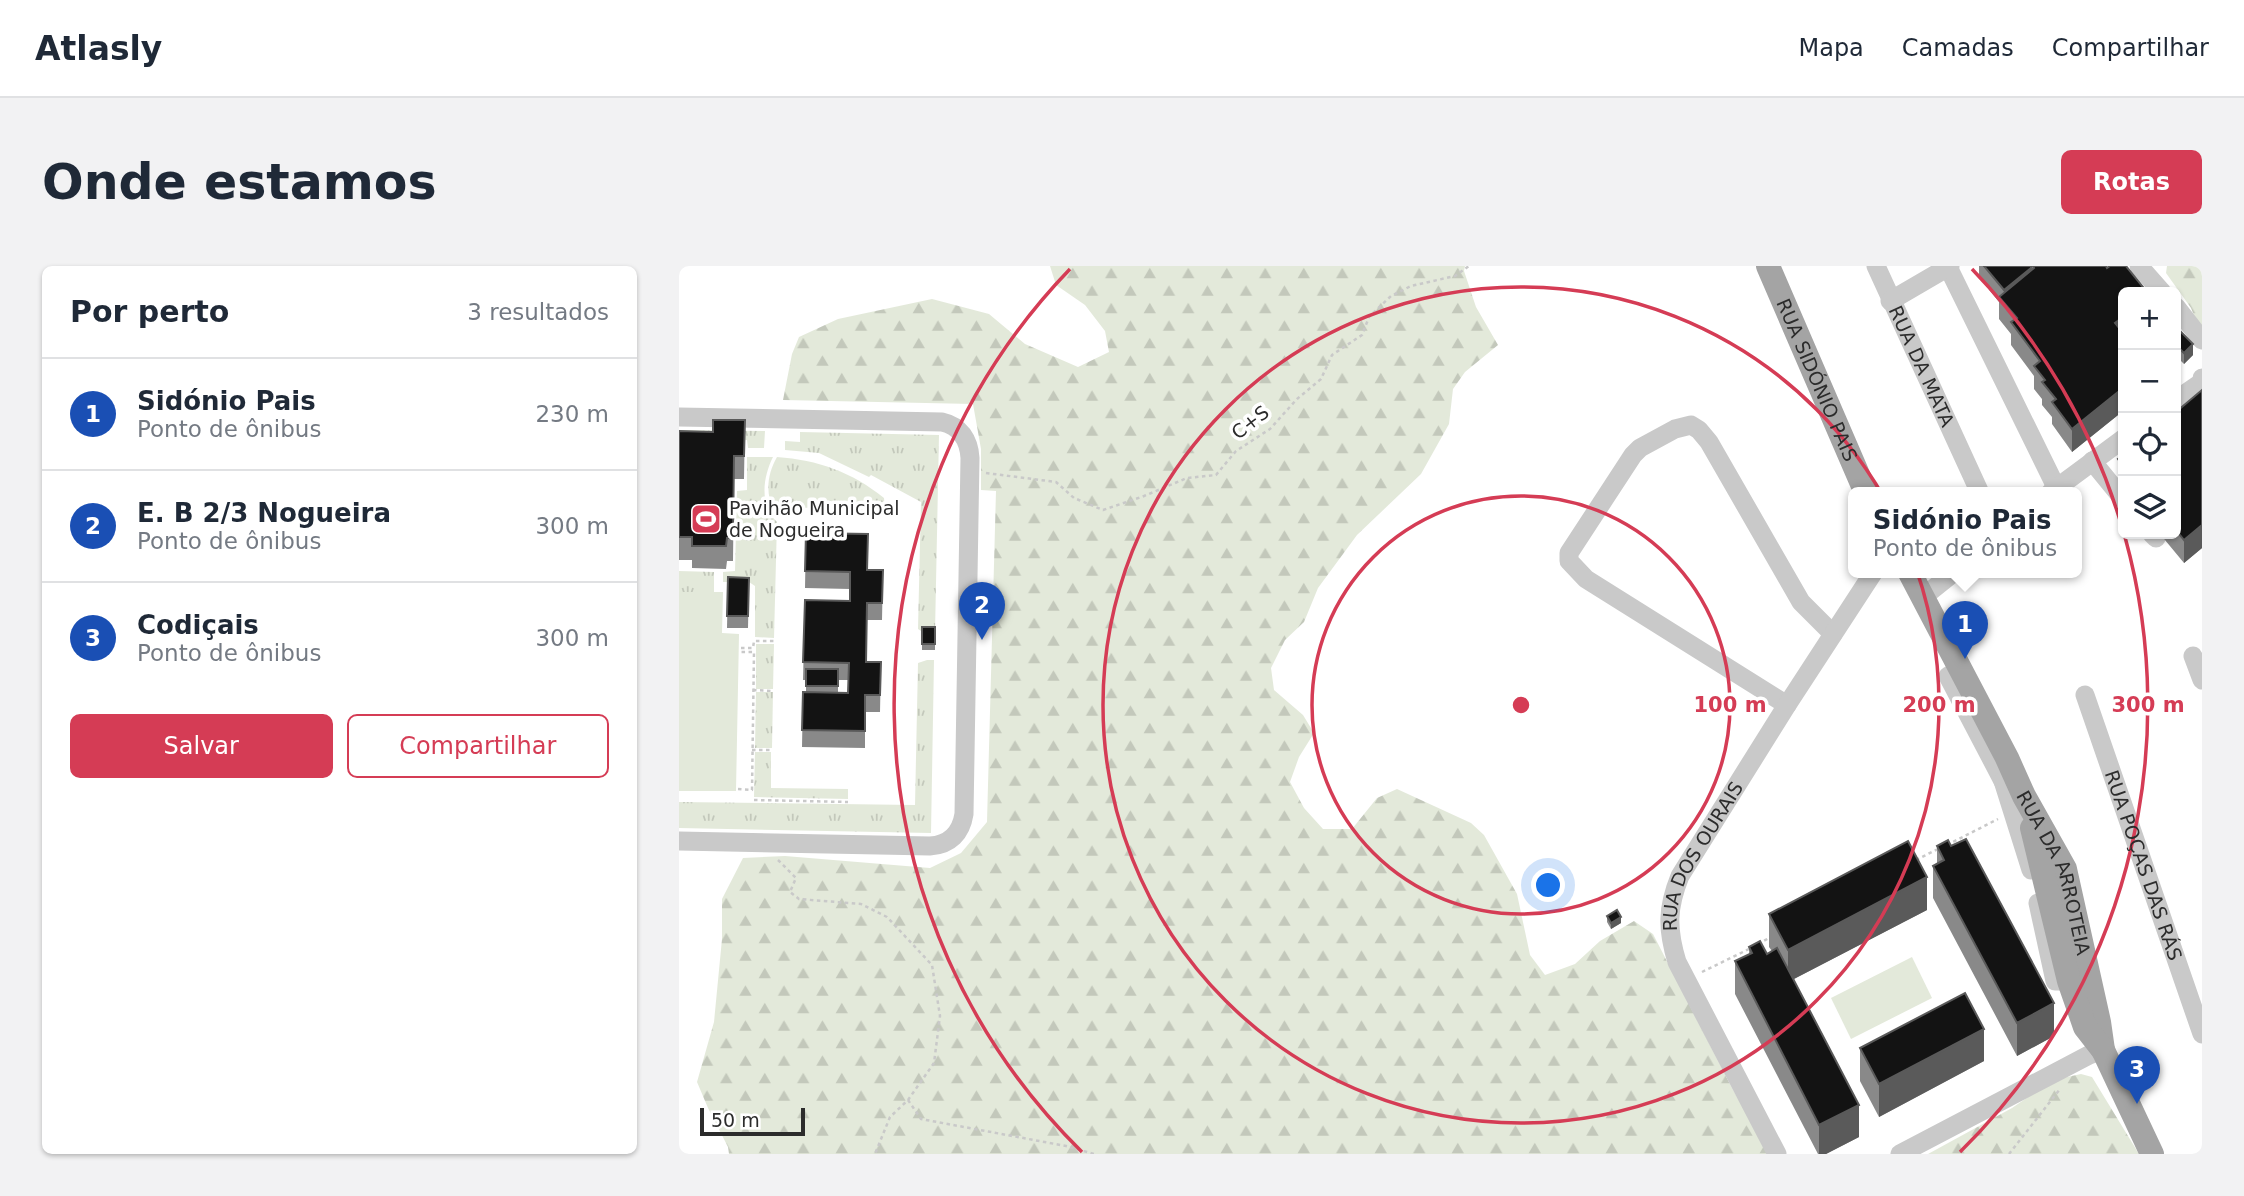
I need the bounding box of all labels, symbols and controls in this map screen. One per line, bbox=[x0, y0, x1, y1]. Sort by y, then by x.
text: Atlasly bbox=[35, 29, 162, 68]
text: Mapa bbox=[1798, 34, 1864, 62]
text: Camadas bbox=[1902, 34, 2014, 62]
text: Compartilhar bbox=[2052, 34, 2209, 62]
button: Rotas bbox=[2061, 150, 2202, 214]
text: Onde estamos bbox=[42, 154, 437, 211]
map controls bbox=[2118, 287, 2181, 539]
button: + bbox=[2118, 287, 2181, 350]
text: Por perto bbox=[70, 294, 229, 329]
street label: RUA SIDÓNIO PAIS bbox=[1772, 295, 1862, 465]
text: 3 resultados bbox=[467, 299, 609, 325]
street label: RUA DA MATA bbox=[1885, 302, 1959, 430]
button: − bbox=[2118, 350, 2181, 413]
text: Sidónio Pais bbox=[137, 386, 316, 416]
text: 1 bbox=[85, 401, 101, 427]
text: 230 m bbox=[535, 401, 609, 427]
street label: C+S bbox=[1227, 401, 1273, 443]
button: locate bbox=[2118, 413, 2181, 476]
text: Ponto de ônibus bbox=[137, 416, 321, 442]
button: layers bbox=[2118, 476, 2181, 539]
popup bbox=[1848, 487, 2082, 578]
place label: Pavihão Municipal de Nogueira bbox=[729, 497, 900, 541]
text: E. B 2/3 Nogueira bbox=[137, 498, 391, 528]
sports icon: Pavihão Municipal de Nogueira bbox=[689, 502, 723, 536]
text: Sidónio Pais bbox=[1873, 505, 2052, 535]
text: 2 bbox=[85, 513, 101, 539]
text: 300 m bbox=[535, 513, 609, 539]
text: Ponto de ônibus bbox=[137, 528, 321, 554]
text: Ponto de ônibus bbox=[1873, 535, 2057, 561]
pin: 2 bbox=[959, 582, 1005, 640]
pin: 1 bbox=[1942, 601, 1988, 659]
text: Codiçais bbox=[137, 610, 259, 640]
text: 3 bbox=[85, 625, 101, 651]
text: 300 m bbox=[535, 625, 609, 651]
text: Ponto de ônibus bbox=[137, 640, 321, 666]
centre of rings bbox=[1509, 693, 1533, 717]
text: 100 m bbox=[1693, 693, 1767, 717]
text: 200 m bbox=[1902, 693, 1976, 717]
text: 300 m bbox=[2111, 693, 2185, 717]
button: Salvar bbox=[70, 714, 333, 778]
button: Compartilhar bbox=[347, 714, 609, 778]
street label: RUA POÇAS DAS RÁS bbox=[2101, 767, 2187, 963]
street label: RUA DOS OURAIS bbox=[1659, 778, 1747, 932]
street label: RUA DA ARROTEIA bbox=[2012, 787, 2095, 957]
your location bbox=[1531, 868, 1565, 902]
pin: 3 bbox=[2114, 1046, 2160, 1104]
scale bar bbox=[700, 1105, 805, 1137]
text: 50 m bbox=[711, 1109, 760, 1131]

